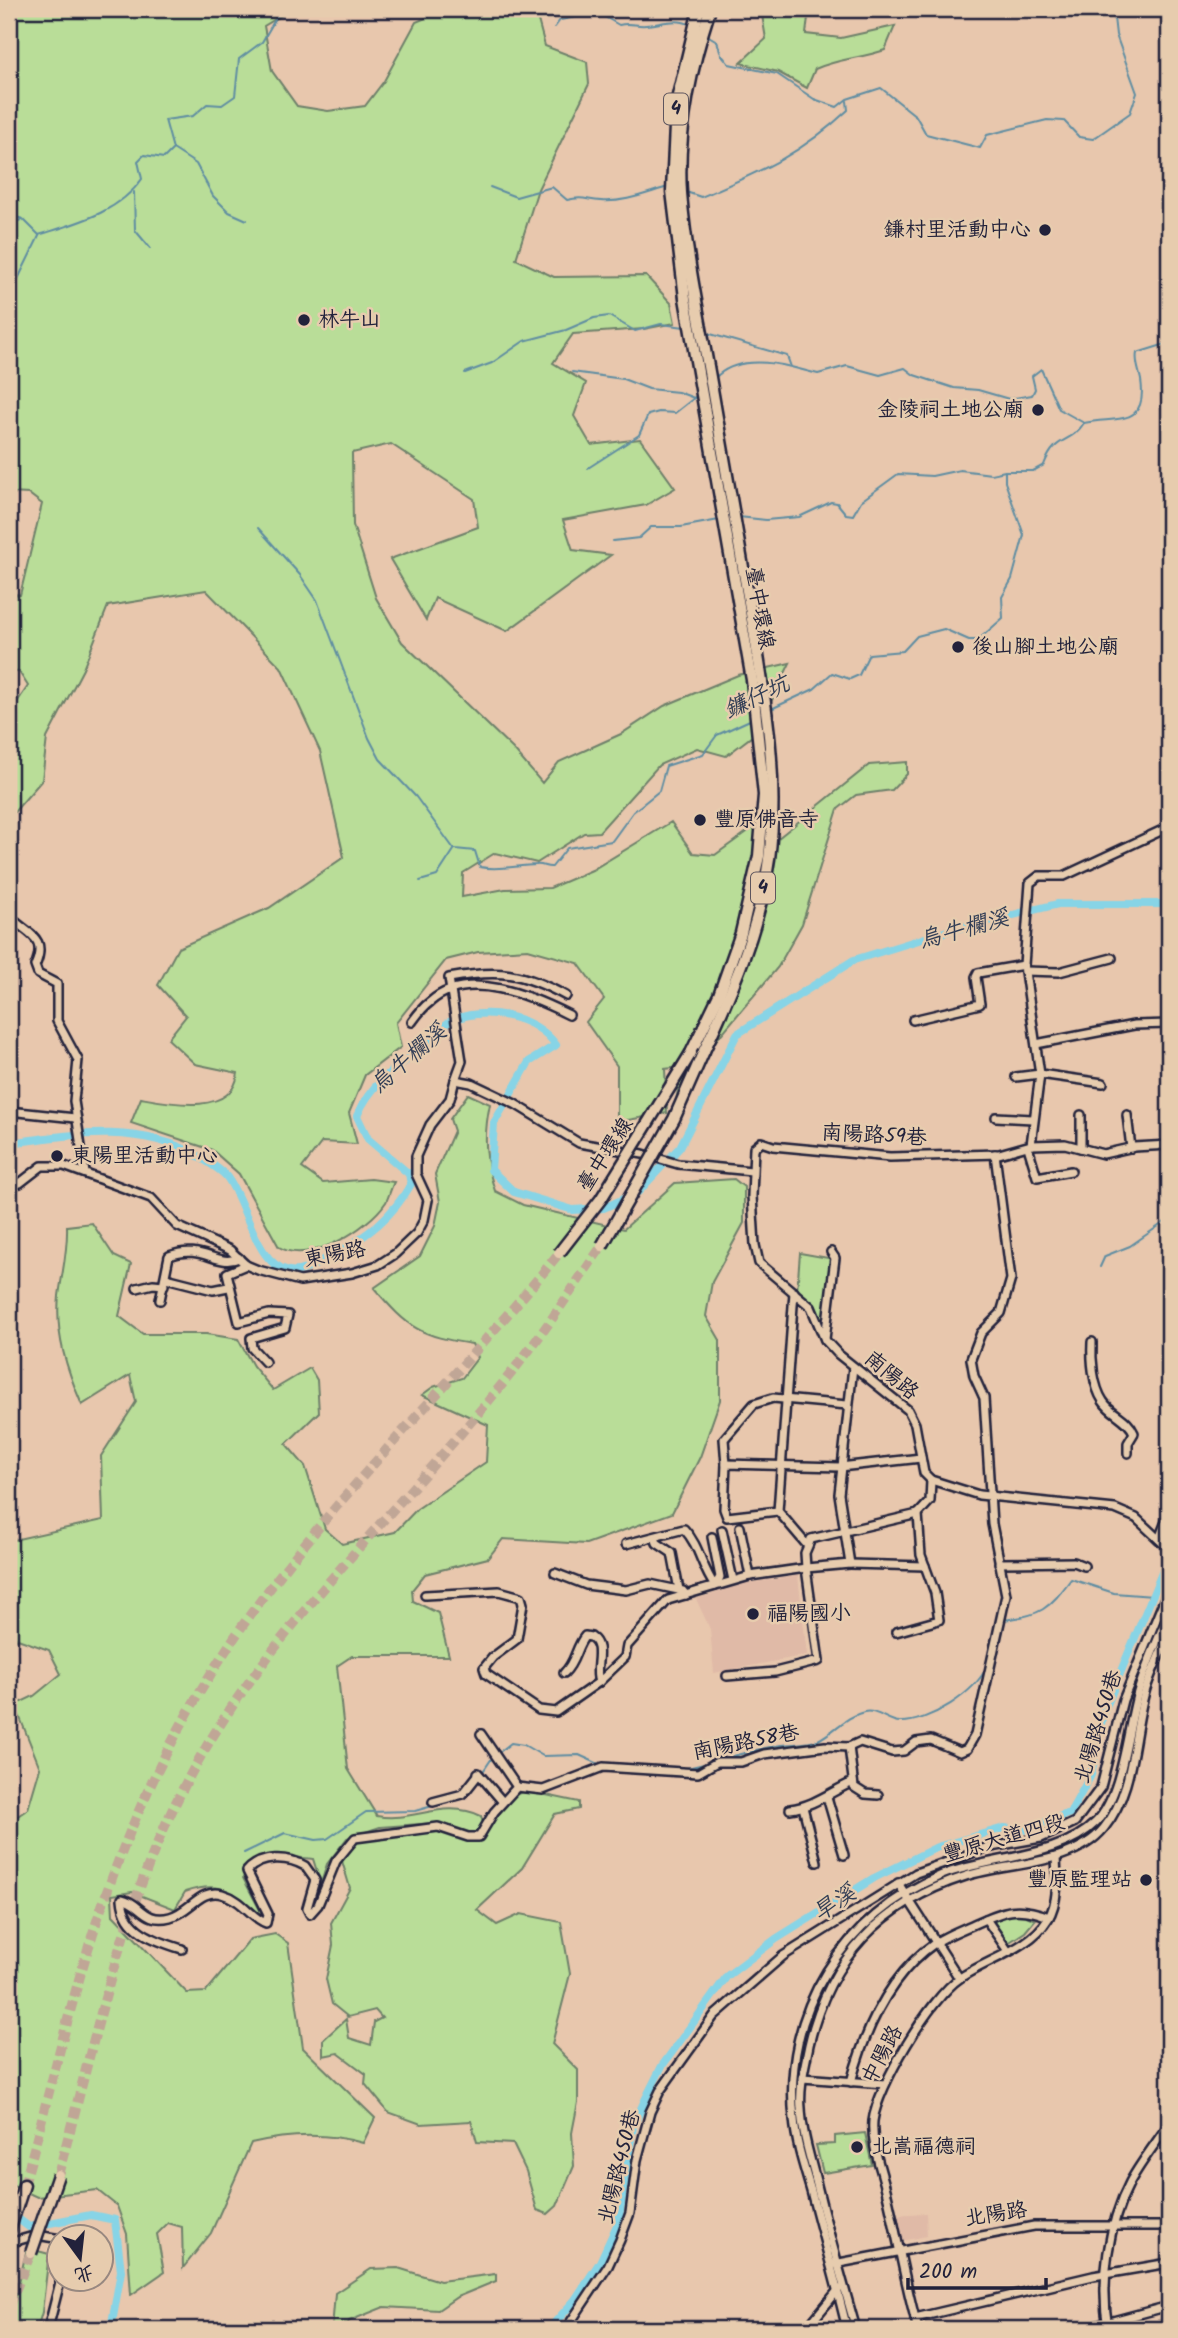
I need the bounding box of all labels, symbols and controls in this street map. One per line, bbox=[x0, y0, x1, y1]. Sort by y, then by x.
road number: 4 bbox=[664, 94, 688, 124]
place label: 鎌村里活動中心 bbox=[884, 214, 1031, 247]
marker: 鎌村里活動中心 bbox=[1037, 222, 1053, 238]
place label: 林牛山 bbox=[318, 304, 381, 337]
marker: 林牛山 bbox=[296, 312, 312, 328]
place label: 金陵祠土地公廟 bbox=[877, 394, 1024, 427]
marker: 金陵祠土地公廟 bbox=[1030, 402, 1046, 418]
street label: 臺中環線 bbox=[735, 564, 783, 652]
place label: 後山腳土地公廟 bbox=[972, 631, 1119, 664]
marker: 後山腳土地公廟 bbox=[950, 639, 966, 655]
water label: 鐮仔坑 bbox=[718, 666, 799, 729]
place label: 豐原佛音寺 bbox=[714, 804, 819, 837]
marker: 豐原佛音寺 bbox=[692, 812, 708, 828]
road number: 4 bbox=[751, 873, 775, 904]
water label: 烏牛欄溪 bbox=[915, 900, 1015, 959]
water label: 烏牛欄溪 bbox=[362, 1014, 457, 1103]
street label: 臺中環線 bbox=[569, 1111, 643, 1199]
street label: 南陽路59巷 bbox=[820, 1117, 928, 1155]
place label: 東陽里活動中心 bbox=[71, 1140, 218, 1173]
marker: 東陽里活動中心 bbox=[49, 1148, 65, 1164]
street label: 東陽路 bbox=[301, 1233, 369, 1277]
street label: 南陽路 bbox=[856, 1343, 926, 1409]
place label: 福陽國小 bbox=[767, 1598, 851, 1631]
marker: 福陽國小 bbox=[745, 1606, 761, 1622]
street label: 北陽路450巷 bbox=[1066, 1666, 1132, 1788]
street label: 南陽路58巷 bbox=[690, 1717, 802, 1769]
street label: 豐原大道四段 bbox=[939, 1806, 1069, 1872]
place label: 豐原監理站 bbox=[1027, 1864, 1132, 1897]
marker: 豐原監理站 bbox=[1138, 1872, 1154, 1888]
water label: 旱溪 bbox=[806, 1875, 866, 1932]
street label: 中陽路 bbox=[854, 2019, 912, 2091]
street label: 北陽路450巷 bbox=[590, 2106, 650, 2228]
place label: 北嵩福德祠 bbox=[871, 2131, 976, 2164]
marker: 北嵩福德祠 bbox=[849, 2139, 865, 2155]
street label: 北陽路 bbox=[962, 2194, 1030, 2236]
north arrow bbox=[46, 2222, 116, 2292]
scale bar bbox=[908, 2247, 1047, 2291]
text: 北 bbox=[71, 2256, 97, 2289]
text: 200 m bbox=[919, 2256, 977, 2289]

